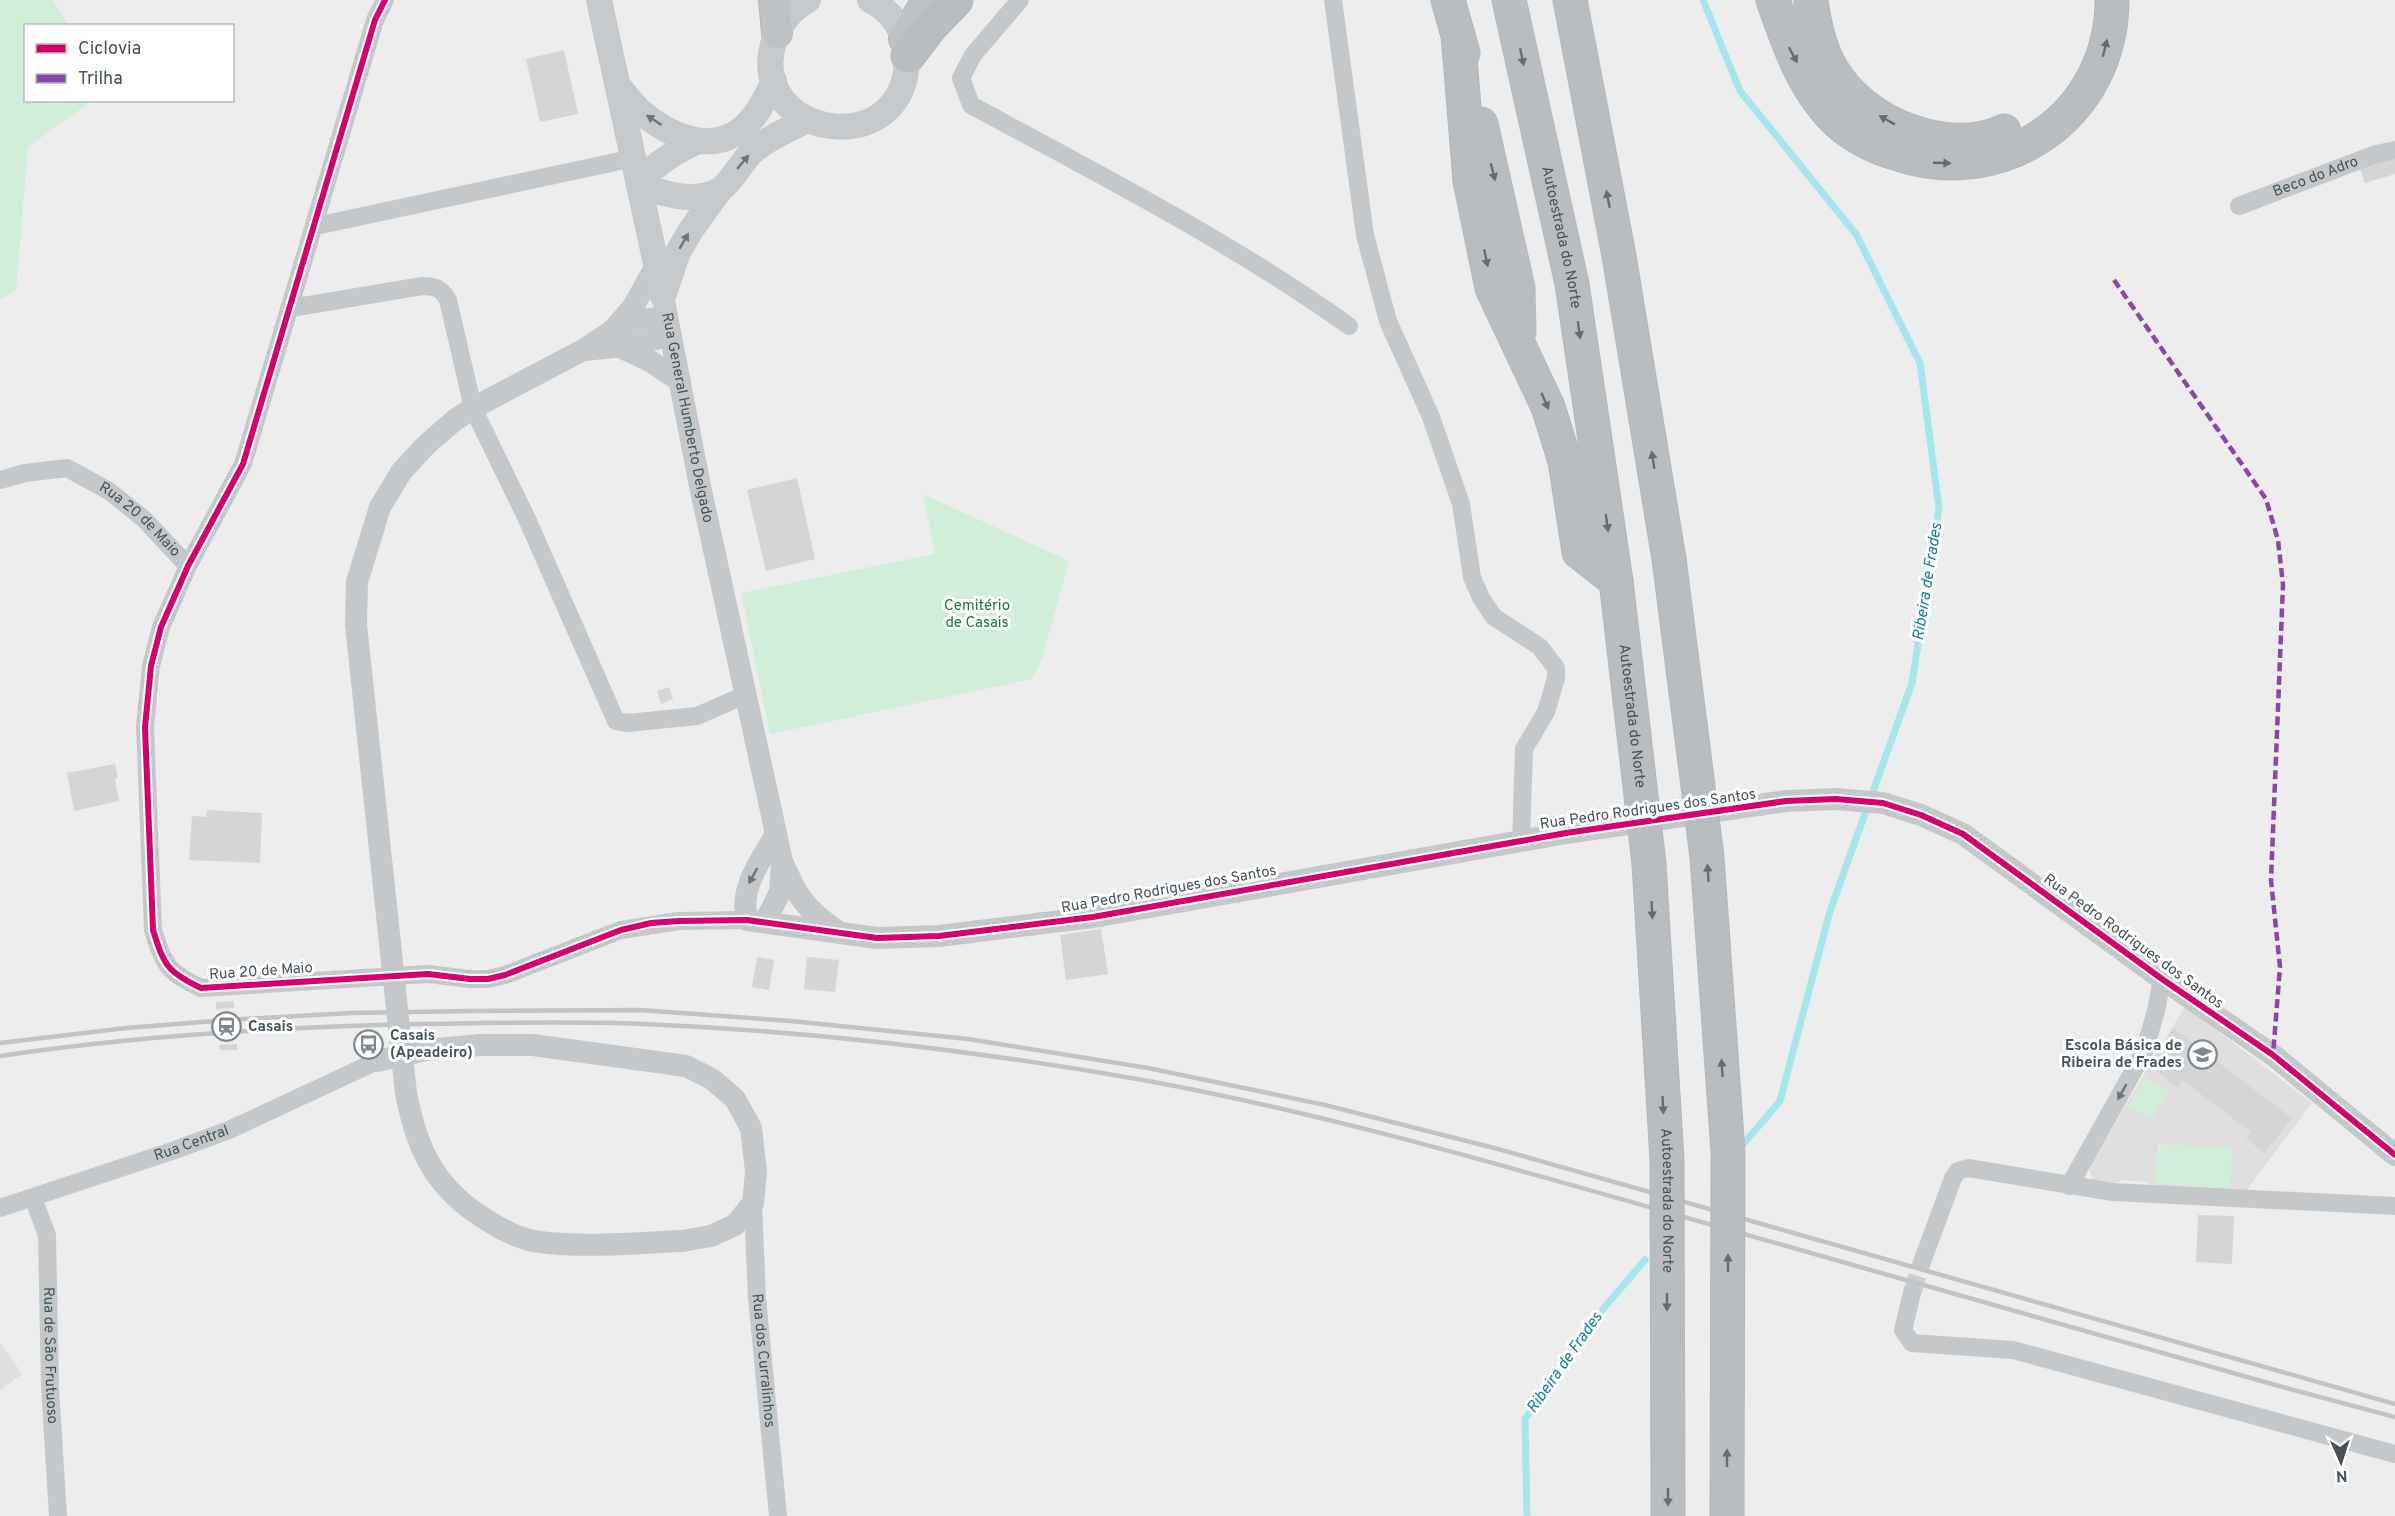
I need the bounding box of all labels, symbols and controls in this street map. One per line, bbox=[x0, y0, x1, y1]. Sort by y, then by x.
legend bbox=[24, 24, 234, 102]
text: Ciclovia bbox=[78, 38, 141, 61]
one-way arrow bbox=[2101, 39, 2110, 57]
one-way arrow bbox=[1788, 46, 1798, 63]
one-way arrow bbox=[1518, 48, 1527, 67]
text: Trilha bbox=[78, 68, 123, 91]
one-way arrow bbox=[646, 115, 662, 126]
one-way arrow bbox=[1878, 115, 1895, 125]
street label: Beco do Adro bbox=[2270, 152, 2361, 202]
one-way arrow bbox=[736, 155, 749, 170]
one-way arrow bbox=[1932, 158, 1951, 167]
one-way arrow bbox=[1489, 163, 1498, 182]
street label: Autoestrada do Norte bbox=[1537, 164, 1585, 310]
one-way arrow bbox=[1603, 189, 1612, 208]
one-way arrow bbox=[678, 233, 688, 250]
one-way arrow bbox=[1482, 249, 1491, 268]
street label: Rua General Humberto Delgado bbox=[657, 311, 717, 525]
one-way arrow bbox=[1574, 321, 1583, 340]
one-way arrow bbox=[1540, 393, 1550, 411]
one-way arrow bbox=[1648, 450, 1657, 469]
street label: Rua 20 de Maio bbox=[96, 478, 184, 561]
one-way arrow bbox=[1603, 514, 1612, 533]
water label: Ribeira de Frades bbox=[1909, 521, 1947, 642]
park label: Cemitério de Casais bbox=[944, 597, 1010, 633]
street label: Autoestrada do Norte bbox=[1614, 643, 1650, 789]
street label: Rua Pedro Rodrigues dos Santos bbox=[1539, 785, 1757, 835]
street label: Rua Pedro Rodrigues dos Santos bbox=[1060, 862, 1278, 918]
one-way arrow bbox=[1704, 864, 1713, 883]
one-way arrow bbox=[748, 868, 758, 885]
street label: Rua Pedro Rodrigues dos Santos bbox=[2039, 870, 2227, 1014]
one-way arrow bbox=[1647, 901, 1656, 920]
street label: Rua 20 de Maio bbox=[209, 959, 313, 985]
station icon: Casais bbox=[211, 1011, 243, 1043]
place label: Casais bbox=[248, 1018, 293, 1037]
place label: Casais (Apeadeiro) bbox=[390, 1027, 473, 1063]
bus stop icon: Casais (Apeadeiro) bbox=[353, 1029, 385, 1061]
place label: Escola Básica de Ribeira de Frades bbox=[2061, 1037, 2182, 1073]
school or university icon: Escola Básica de Ribeira de Frades bbox=[2187, 1039, 2219, 1071]
one-way arrow bbox=[1717, 1058, 1727, 1077]
one-way arrow bbox=[2117, 1084, 2127, 1101]
one-way arrow bbox=[1659, 1095, 1668, 1114]
street label: Rua Central bbox=[152, 1121, 232, 1166]
street label: Autoestrada do Norte bbox=[1656, 1127, 1677, 1273]
one-way arrow bbox=[1723, 1253, 1733, 1272]
street label: Rua de São Frutuoso bbox=[39, 1287, 62, 1425]
street label: Rua dos Curralinhos bbox=[747, 1293, 779, 1429]
one-way arrow bbox=[1662, 1293, 1672, 1312]
water label: Ribeira de Frades bbox=[1523, 1308, 1608, 1417]
north arrow bbox=[2311, 1432, 2371, 1492]
one-way arrow bbox=[1722, 1448, 1732, 1467]
text: N bbox=[2335, 1465, 2348, 1485]
one-way arrow bbox=[1663, 1488, 1673, 1507]

